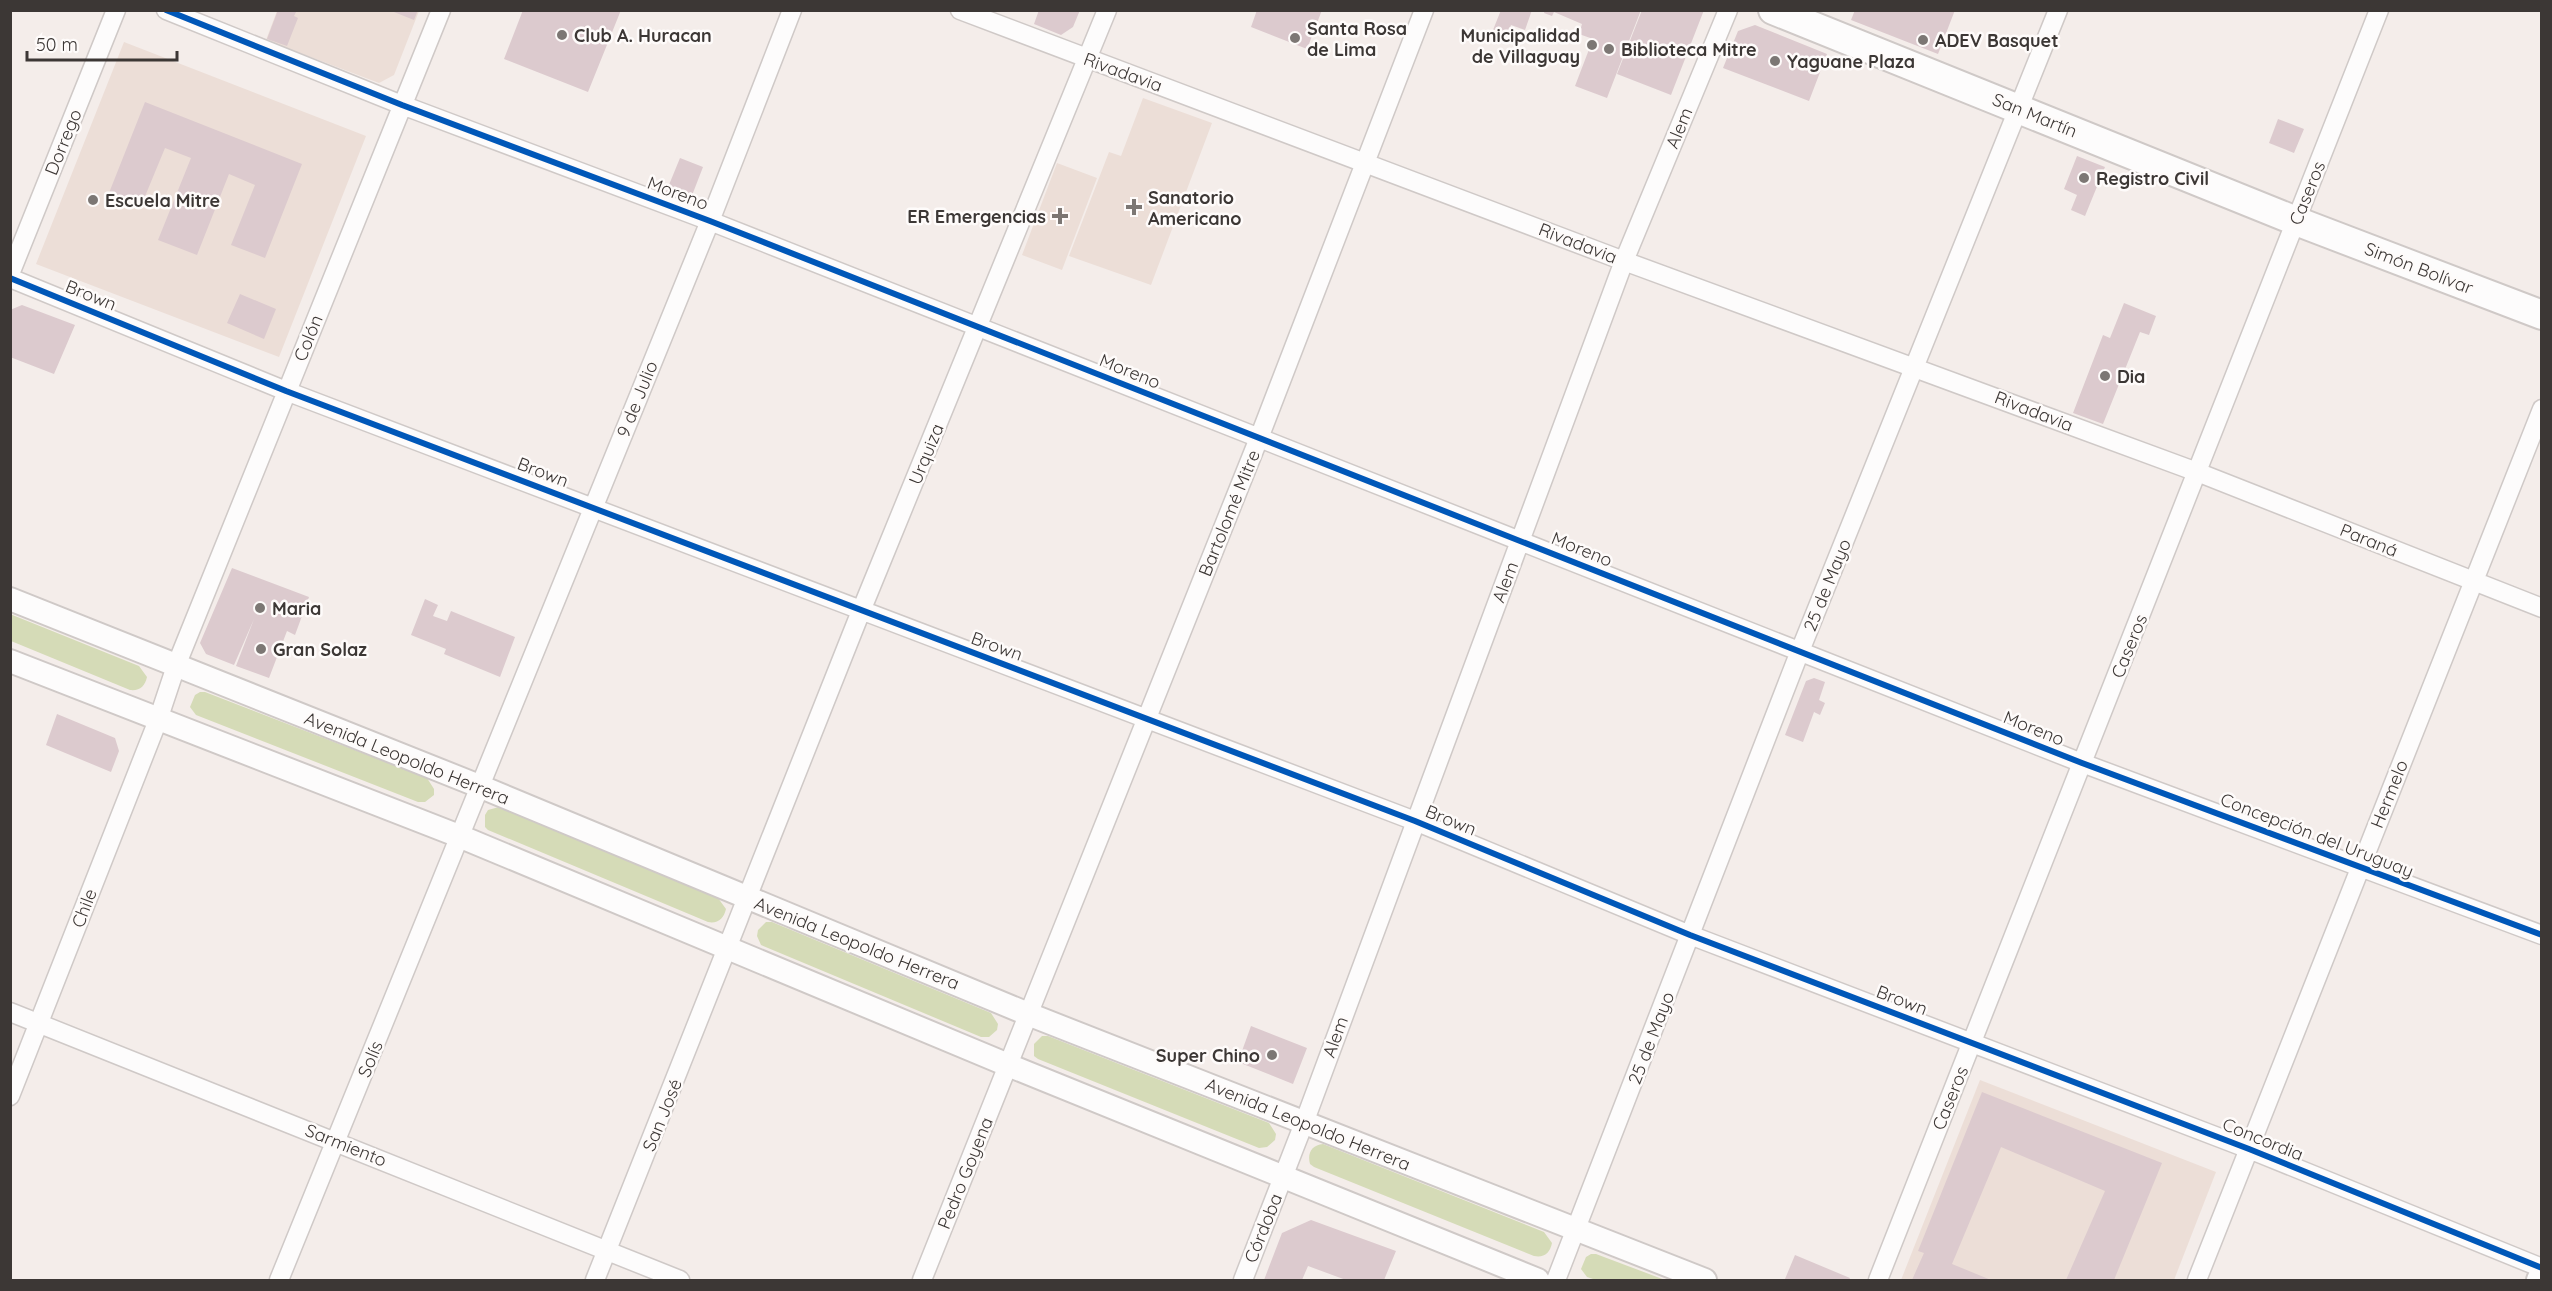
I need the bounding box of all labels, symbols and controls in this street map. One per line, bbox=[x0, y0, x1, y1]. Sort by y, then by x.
place label: Santa Rosa de Lima bbox=[1307, 17, 1407, 61]
scale bar bbox=[27, 24, 177, 62]
place label: Club A. Huracan bbox=[574, 24, 712, 47]
place label: Municipalidad de Villaguay bbox=[1460, 24, 1580, 68]
marker: Club A. Huracan bbox=[555, 28, 569, 42]
place label: ADEV Basquet bbox=[1935, 29, 2059, 52]
marker: Santa Rosa de Lima bbox=[1288, 31, 1302, 45]
text: 50 m bbox=[36, 33, 78, 56]
marker: ADEV Basquet bbox=[1916, 33, 1930, 47]
marker: Municipalidad de Villaguay bbox=[1585, 38, 1599, 52]
place label: Biblioteca Mitre bbox=[1621, 38, 1757, 61]
marker: Biblioteca Mitre bbox=[1602, 42, 1616, 56]
street label: Rivadavia bbox=[1080, 47, 1166, 97]
place label: Yaguane Plaza bbox=[1787, 50, 1915, 73]
marker: Yaguane Plaza bbox=[1768, 54, 1782, 68]
street label: San Martín bbox=[1989, 88, 2081, 142]
street label: Alem bbox=[1660, 104, 1698, 152]
street label: Dorrego bbox=[39, 106, 87, 178]
street label: Caseros bbox=[2284, 158, 2330, 228]
place label: Registro Civil bbox=[2096, 167, 2209, 190]
street label: Moreno bbox=[644, 171, 712, 215]
marker: Registro Civil bbox=[2077, 171, 2091, 185]
place label: Sanatorio Americano bbox=[1148, 186, 1241, 230]
place label: Escuela Mitre bbox=[105, 189, 220, 212]
marker: Escuela Mitre bbox=[86, 193, 100, 207]
marker: Sanatorio Americano bbox=[1125, 198, 1143, 216]
place label: ER Emergencias bbox=[907, 205, 1046, 228]
marker: ER Emergencias bbox=[1051, 207, 1069, 225]
street label: Rivadavia bbox=[1536, 218, 1620, 268]
street label: Simón Bolívar bbox=[2361, 237, 2477, 299]
street label: Brown bbox=[62, 274, 120, 316]
street label: Colón bbox=[288, 311, 328, 365]
street label: Moreno bbox=[1096, 348, 1164, 394]
street label: 9 de Julio bbox=[611, 357, 663, 441]
place label: Dia bbox=[2117, 365, 2145, 388]
marker: Dia bbox=[2098, 369, 2112, 383]
street label: Rivadavia bbox=[1992, 386, 2076, 436]
street label: Urquiza bbox=[903, 420, 949, 488]
street label: Bartolomé Mitre bbox=[1193, 446, 1265, 580]
street label: Brown bbox=[514, 452, 572, 492]
street label: Paraná bbox=[2337, 518, 2401, 562]
street label: Moreno bbox=[1548, 526, 1616, 572]
street label: 25 de Mayo bbox=[1798, 535, 1856, 635]
street label: Alem bbox=[1487, 558, 1523, 606]
place label: Maria bbox=[272, 597, 321, 620]
marker: Maria bbox=[253, 601, 267, 615]
street label: Caseros bbox=[2106, 611, 2152, 681]
street label: Brown bbox=[968, 626, 1026, 666]
place label: Gran Solaz bbox=[273, 638, 367, 661]
marker: Gran Solaz bbox=[254, 642, 268, 656]
street label: Moreno bbox=[2000, 705, 2068, 751]
street label: Avenida Leopoldo Herrera bbox=[301, 706, 513, 810]
street label: Hermelo bbox=[2365, 757, 2413, 831]
street label: Concepción del Uruguay bbox=[2217, 787, 2417, 883]
street label: Brown bbox=[1422, 799, 1480, 841]
street label: Chile bbox=[66, 885, 102, 931]
street label: Avenida Leopoldo Herrera bbox=[751, 891, 963, 995]
street label: Brown bbox=[1873, 980, 1931, 1020]
street label: 25 de Mayo bbox=[1623, 988, 1679, 1088]
street label: Alem bbox=[1317, 1013, 1353, 1061]
street label: Solís bbox=[352, 1037, 388, 1081]
place label: Super Chino bbox=[1156, 1044, 1260, 1067]
marker: Super Chino bbox=[1265, 1048, 1279, 1062]
street label: Caseros bbox=[1927, 1063, 1973, 1133]
street label: Avenida Leopoldo Herrera bbox=[1202, 1072, 1414, 1176]
street label: San José bbox=[637, 1075, 687, 1155]
street label: Concordia bbox=[2219, 1112, 2307, 1166]
street label: Pedro Goyena bbox=[932, 1114, 998, 1232]
street label: Sarmiento bbox=[302, 1118, 390, 1172]
street label: Córdoba bbox=[1239, 1190, 1287, 1266]

